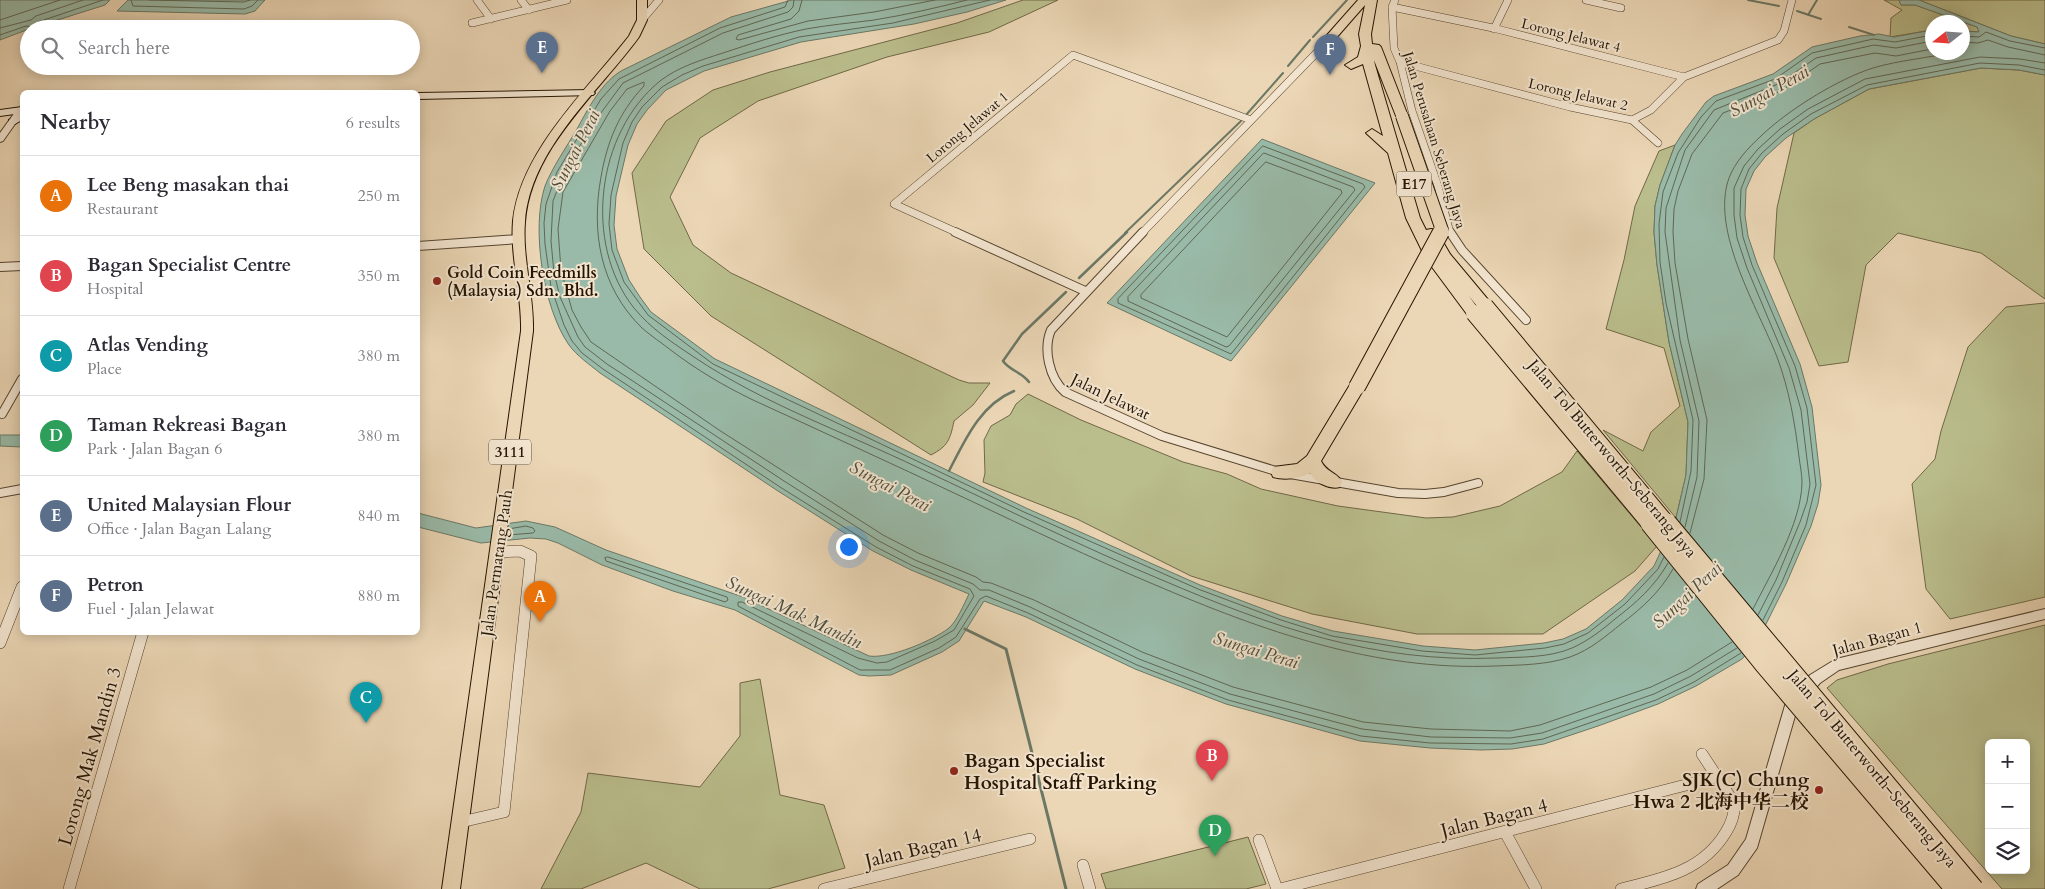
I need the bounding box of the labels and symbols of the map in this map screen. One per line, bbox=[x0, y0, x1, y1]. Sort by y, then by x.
street label: Lorong Jelawat 4 bbox=[1519, 14, 1622, 57]
north arrow bbox=[1925, 15, 1970, 60]
pin: E bbox=[526, 32, 558, 73]
pin: F bbox=[1314, 34, 1346, 75]
street label: Jalan Perusahaan Seberang Jaya bbox=[1398, 47, 1471, 231]
water label: Sungai Perai bbox=[1725, 59, 1815, 124]
street label: Lorong Jelawat 2 bbox=[1526, 74, 1630, 115]
street label: Lorong Jelawat 1 bbox=[922, 87, 1012, 167]
water label: Sungai Perai bbox=[544, 104, 607, 195]
road number: E17 bbox=[1396, 172, 1432, 196]
place label: Gold Coin Feedmills (Malaysia) Sdn. Bhd. bbox=[447, 262, 598, 302]
marker: Gold Coin Feedmills (Malaysia) Sdn. Bhd. bbox=[431, 275, 443, 287]
street label: Jalan Tol Butterworth–Seberang Jaya bbox=[1521, 353, 1702, 562]
street label: Jalan Jelawat bbox=[1066, 367, 1154, 425]
road number: 3111 bbox=[489, 440, 531, 464]
water label: Sungai Perai bbox=[845, 455, 935, 519]
street label: Jalan Permatang Pauh bbox=[476, 488, 518, 640]
your location bbox=[836, 534, 862, 560]
water label: Sungai Perai bbox=[1647, 555, 1729, 634]
water label: Sungai Mak Mandin bbox=[722, 570, 866, 655]
pin: A bbox=[524, 581, 556, 622]
street label: Jalan Bagan 1 bbox=[1828, 616, 1925, 662]
water label: Sungai Perai bbox=[1210, 626, 1303, 676]
street label: Jalan Tol Butterworth–Seberang Jaya bbox=[1781, 663, 1962, 872]
street label: Lorong Mak Mandin 3 bbox=[52, 664, 128, 849]
pin: C bbox=[350, 682, 382, 723]
pin: B bbox=[1196, 740, 1228, 781]
place label: Bagan Specialist Hospital Staff Parking bbox=[964, 748, 1157, 796]
marker: Bagan Specialist Hospital Staff Parking bbox=[948, 765, 960, 777]
place label: SJK(C) Chung Hwa 2 北海中华二校 bbox=[1634, 767, 1810, 815]
marker: SJK(C) Chung Hwa 2 北海中华二校 bbox=[1813, 784, 1825, 796]
street label: Jalan Bagan 4 bbox=[1435, 792, 1551, 845]
pin: D bbox=[1199, 815, 1231, 856]
street label: Jalan Bagan 14 bbox=[859, 822, 984, 875]

